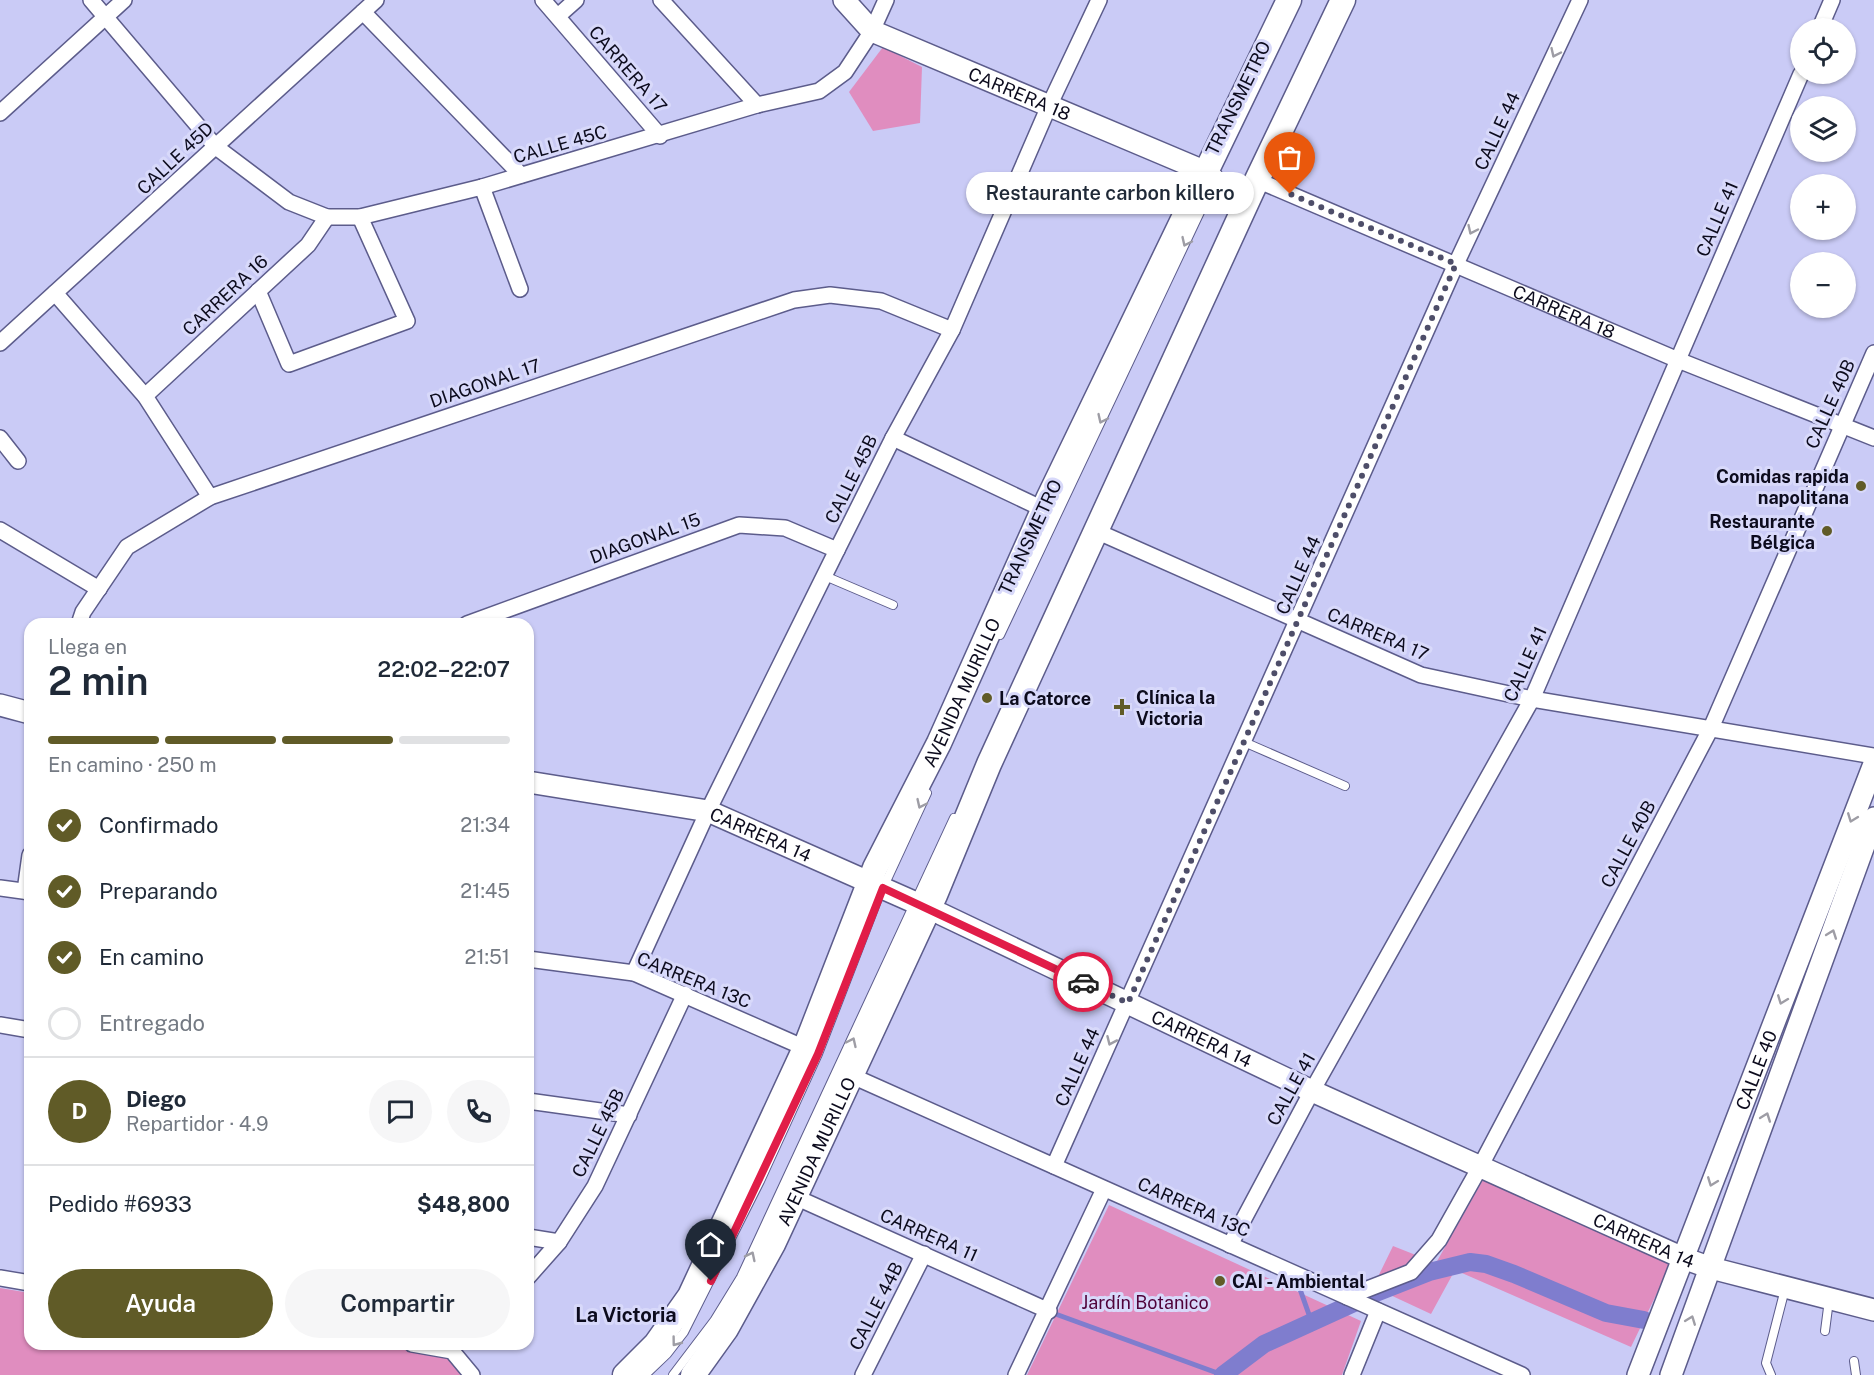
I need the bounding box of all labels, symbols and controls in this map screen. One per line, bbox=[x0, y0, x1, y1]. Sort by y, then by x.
map controls bbox=[1790, 18, 1856, 318]
button: locate bbox=[1790, 18, 1856, 84]
street label: CARRERA 17 bbox=[585, 21, 671, 117]
street label: TRANSMETRO bbox=[1201, 37, 1275, 159]
one-way arrow bbox=[1550, 47, 1562, 58]
street label: CARRERA 18 bbox=[965, 62, 1074, 124]
street label: CALLE 44 bbox=[1470, 89, 1524, 173]
button: layers bbox=[1790, 96, 1856, 162]
street label: CALLE 45D bbox=[133, 117, 217, 199]
street label: CALLE 45C bbox=[511, 121, 609, 167]
pin bbox=[1264, 132, 1315, 194]
icon: bag bbox=[1273, 141, 1306, 174]
callout: Restaurante carbon killero bbox=[966, 173, 1254, 215]
button: + bbox=[1790, 174, 1856, 240]
street label: CALLE 41 bbox=[1692, 178, 1742, 260]
text: Restaurante carbon killero bbox=[985, 181, 1235, 205]
one-way arrow bbox=[1468, 223, 1480, 234]
one-way arrow bbox=[1181, 236, 1193, 247]
street label: CARRERA 16 bbox=[178, 250, 272, 340]
button: − bbox=[1790, 252, 1856, 318]
street label: CARRERA 18 bbox=[1510, 280, 1618, 342]
street label: DIAGONAL 17 bbox=[427, 354, 543, 412]
street label: CALLE 40B bbox=[1801, 356, 1859, 452]
one-way arrow bbox=[1098, 412, 1110, 423]
street label: CALLE 45B bbox=[821, 431, 881, 527]
place label: Comidas rapida napolitana bbox=[1716, 466, 1849, 508]
street label: TRANSMETRO bbox=[994, 476, 1066, 598]
marker: Comidas rapida napolitana bbox=[1854, 479, 1868, 493]
street label: DIAGONAL 15 bbox=[587, 508, 703, 568]
place label: Restaurante Bélgica bbox=[1709, 511, 1815, 553]
marker: Restaurante Bélgica bbox=[1820, 524, 1834, 538]
street label: CALLE 44 bbox=[1271, 532, 1325, 618]
street label: CARRERA 17 bbox=[1324, 603, 1432, 665]
street label: AVENIDA MURILLO bbox=[918, 614, 1004, 770]
street label: CALLE 41 bbox=[1499, 623, 1551, 705]
text: Llega en bbox=[48, 635, 127, 659]
text: 22:02–22:07 bbox=[378, 656, 510, 682]
text: 2 min bbox=[48, 658, 149, 704]
place label: Clínica la Victoria bbox=[1136, 687, 1215, 729]
place label: La Catorce bbox=[999, 688, 1091, 709]
marker: La Catorce bbox=[980, 691, 994, 705]
marker: Clínica la Victoria bbox=[1113, 698, 1131, 716]
text: En camino · 250 m bbox=[48, 753, 217, 777]
street label: CALLE 40B bbox=[1596, 797, 1660, 891]
one-way arrow bbox=[917, 798, 929, 809]
street label: CARRERA 14 bbox=[707, 803, 815, 866]
icon: check bbox=[48, 809, 81, 842]
text: Confirmado bbox=[99, 812, 218, 838]
one-way arrow bbox=[1847, 812, 1859, 823]
text: 21:34 bbox=[460, 813, 510, 837]
icon: check bbox=[48, 875, 81, 908]
text: Preparando bbox=[99, 878, 218, 904]
text: 21:45 bbox=[460, 879, 510, 903]
one-way arrow bbox=[1825, 929, 1837, 940]
icon: check bbox=[48, 941, 81, 974]
text: En camino bbox=[99, 944, 204, 970]
text: 21:51 bbox=[464, 945, 510, 969]
street label: CARRERA 13C bbox=[634, 948, 754, 1012]
courier bbox=[1053, 952, 1113, 1012]
icon: car bbox=[1067, 966, 1100, 999]
one-way arrow bbox=[1777, 994, 1790, 1005]
street label: CARRERA 14 bbox=[1148, 1006, 1255, 1071]
text: Entregado bbox=[99, 1010, 205, 1036]
street label: CALLE 44 bbox=[1050, 1024, 1104, 1110]
street label: CALLE 40 bbox=[1731, 1027, 1781, 1113]
one-way arrow bbox=[1106, 1034, 1118, 1045]
one-way arrow bbox=[845, 1037, 857, 1048]
street label: CALLE 41 bbox=[1262, 1049, 1320, 1129]
street label: AVENIDA MURILLO bbox=[773, 1074, 860, 1229]
button: chat bbox=[369, 1080, 432, 1143]
button: phone bbox=[447, 1080, 510, 1143]
street label: CALLE 45B bbox=[568, 1085, 628, 1181]
text: Diego bbox=[126, 1086, 186, 1112]
text: D bbox=[72, 1098, 87, 1124]
text: Repartidor · 4.9 bbox=[126, 1112, 268, 1136]
one-way arrow bbox=[1758, 1112, 1771, 1123]
street label: CARRERA 13C bbox=[1134, 1173, 1254, 1241]
one-way arrow bbox=[1707, 1177, 1720, 1187]
text: Pedido #6933 bbox=[48, 1191, 192, 1217]
text: $48,800 bbox=[417, 1191, 510, 1217]
street label: CARRERA 11 bbox=[877, 1204, 981, 1266]
street label: CARRERA 14 bbox=[1590, 1208, 1697, 1272]
pin bbox=[685, 1219, 736, 1281]
icon: home bbox=[694, 1228, 727, 1261]
one-way arrow bbox=[744, 1252, 756, 1263]
street label: CALLE 44B bbox=[845, 1258, 907, 1354]
button: Ayuda bbox=[48, 1269, 273, 1338]
button: Compartir bbox=[285, 1269, 510, 1338]
place label: CAI - Ambiental bbox=[1232, 1271, 1365, 1292]
marker: CAI - Ambiental bbox=[1213, 1274, 1227, 1288]
park label: Jardín Botanico bbox=[1081, 1292, 1209, 1313]
district label: La Victoria bbox=[575, 1303, 677, 1327]
one-way arrow bbox=[1684, 1315, 1697, 1326]
one-way arrow bbox=[673, 1335, 684, 1346]

